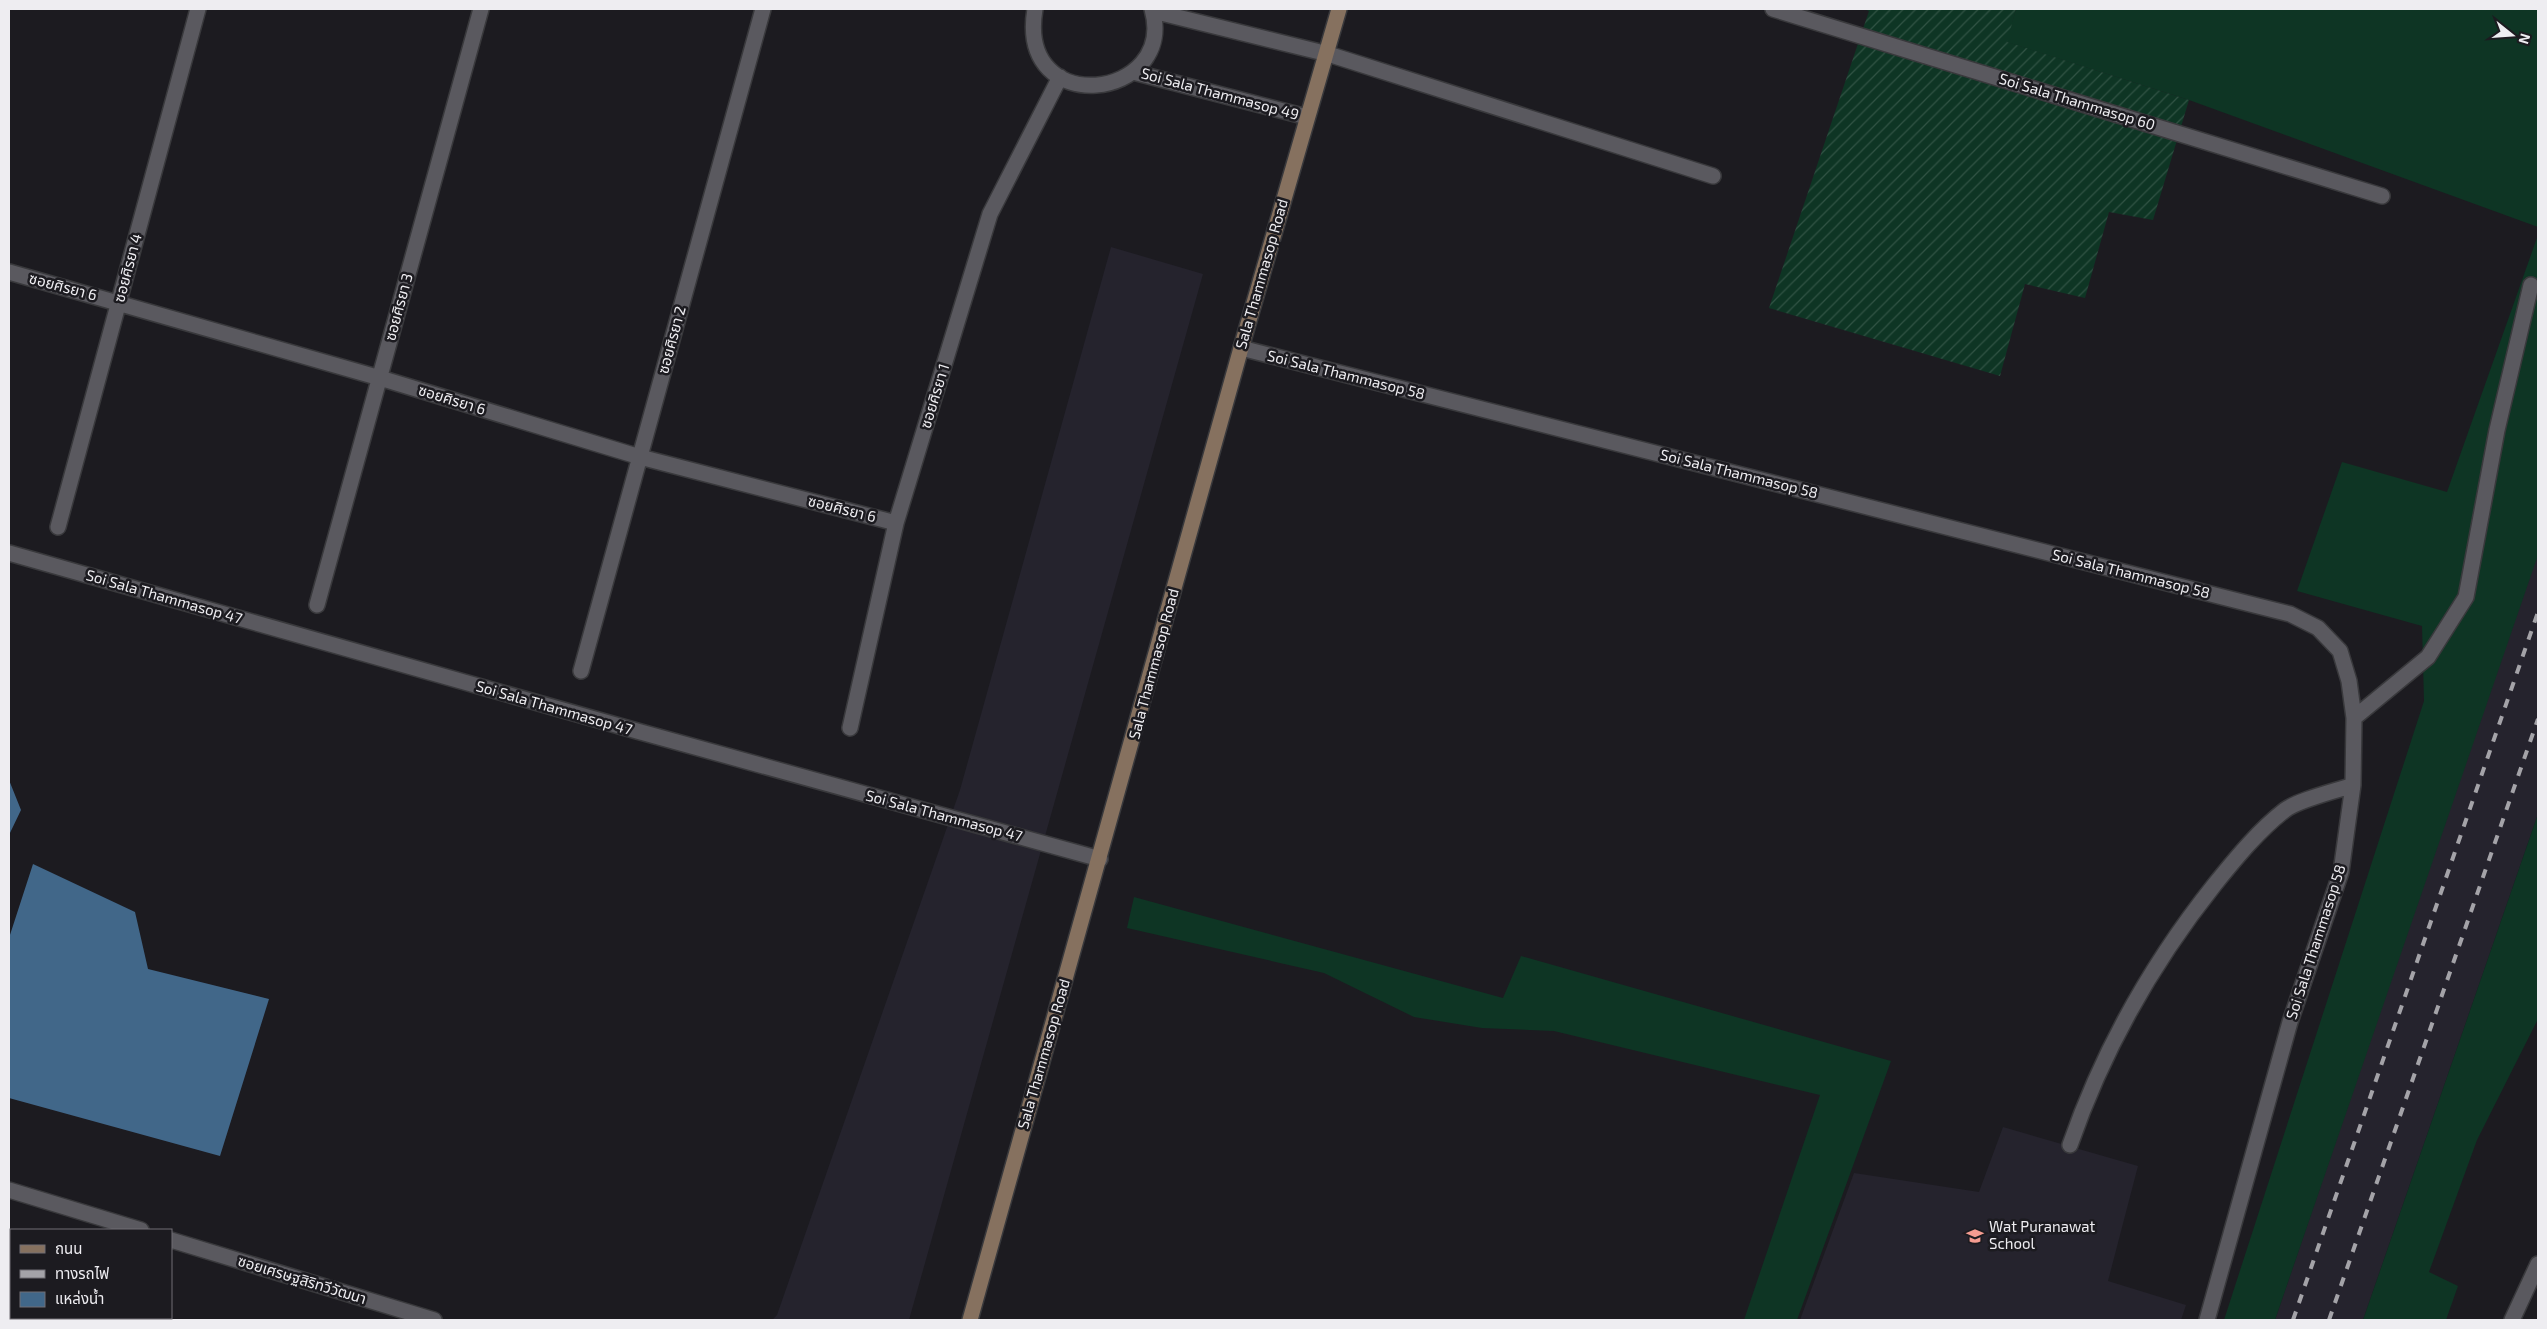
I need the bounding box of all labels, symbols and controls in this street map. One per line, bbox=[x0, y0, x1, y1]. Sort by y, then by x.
north arrow bbox=[2487, 10, 2537, 60]
text: N bbox=[2515, 32, 2535, 46]
street label: Soi Sala Thammasop 49 bbox=[1139, 63, 1301, 123]
street label: Soi Sala Thammasop 60 bbox=[1997, 69, 2158, 133]
street label: Sala Thammasop Road bbox=[1231, 197, 1291, 351]
street label: ซอยศิรยา 4 bbox=[109, 232, 145, 304]
street label: ซอยศิรยา 6 bbox=[27, 268, 99, 304]
street label: ซอยศิรยา 3 bbox=[380, 271, 416, 343]
street label: ซอยศิรยา 2 bbox=[653, 304, 689, 376]
street label: Soi Sala Thammasop 58 bbox=[1266, 346, 1427, 402]
street label: ซอยศิรยา 1 bbox=[916, 361, 952, 430]
street label: ซอยศิรยา 6 bbox=[416, 380, 488, 418]
street label: Soi Sala Thammasop 58 bbox=[1659, 445, 1820, 501]
street label: ซอยศิรยา 6 bbox=[806, 491, 878, 525]
street label: Soi Sala Thammasop 58 bbox=[2051, 545, 2212, 601]
street label: Soi Sala Thammasop 47 bbox=[84, 565, 245, 627]
street label: Sala Thammasop Road bbox=[1124, 586, 1182, 741]
street label: Soi Sala Thammasop 47 bbox=[474, 676, 635, 738]
street label: Soi Sala Thammasop 47 bbox=[864, 785, 1025, 845]
street label: Soi Sala Thammasop 58 bbox=[2281, 862, 2349, 1021]
street label: Sala Thammasop Road bbox=[1013, 977, 1073, 1131]
place label: Wat Puranawat School bbox=[1989, 1217, 2095, 1252]
school or university icon: Wat Puranawat School bbox=[1965, 1226, 1985, 1246]
legend bbox=[10, 1229, 172, 1319]
text: ถนน bbox=[55, 1239, 82, 1257]
street label: ซอยเศรษฐสิริทวีวัฒนา bbox=[236, 1251, 369, 1307]
text: ทางรถไฟ bbox=[55, 1264, 109, 1282]
text: แหล่งน้ำ bbox=[55, 1288, 104, 1307]

